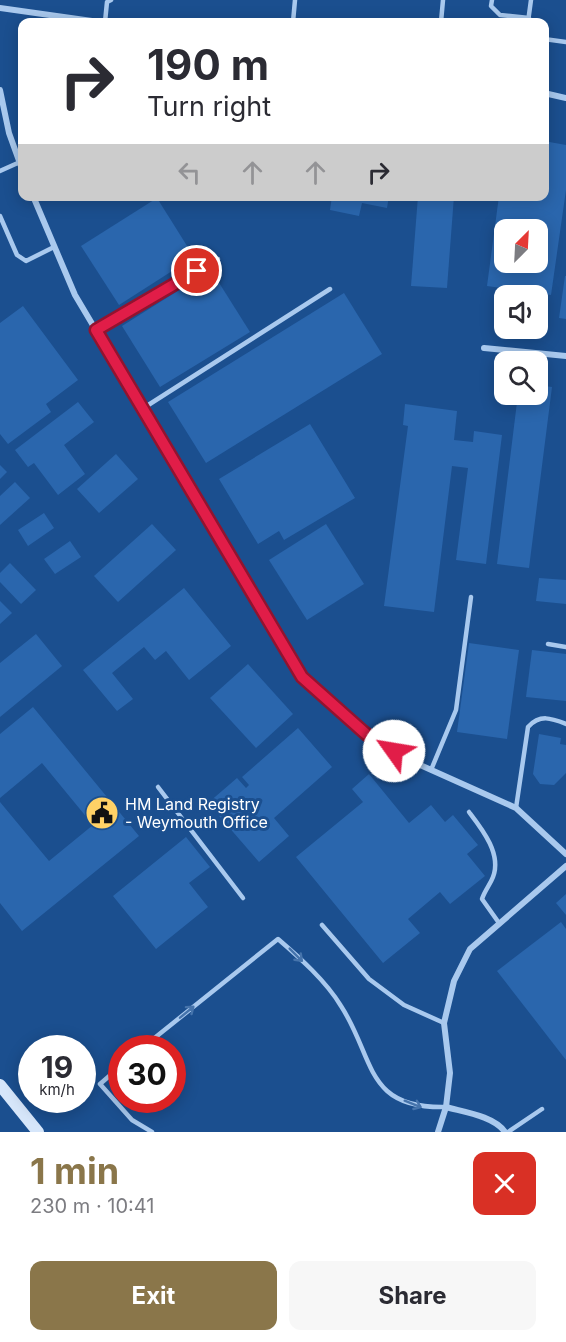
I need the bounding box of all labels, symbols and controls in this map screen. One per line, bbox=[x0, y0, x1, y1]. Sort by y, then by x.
text: 190 m bbox=[147, 39, 269, 90]
icon: right bbox=[48, 42, 126, 120]
text: Turn right bbox=[147, 90, 271, 123]
icon: left bbox=[173, 156, 206, 189]
icon: ahead bbox=[236, 156, 269, 189]
icon: ahead bbox=[299, 156, 332, 189]
icon: right bbox=[362, 156, 395, 189]
north arrow bbox=[494, 219, 548, 273]
map controls bbox=[494, 219, 548, 405]
pin bbox=[171, 245, 222, 296]
icon: arrive bbox=[180, 254, 213, 287]
button: sound bbox=[494, 285, 548, 339]
button: search bbox=[494, 351, 548, 405]
position arrow bbox=[362, 719, 426, 783]
place label: HM Land Registry - Weymouth Office bbox=[125, 794, 268, 832]
public building icon: HM Land Registry - Weymouth Office bbox=[84, 795, 120, 831]
one-way arrow bbox=[289, 948, 304, 963]
one-way arrow bbox=[179, 1005, 195, 1018]
speed limit sign: 30 bbox=[108, 1035, 186, 1113]
text: 19 bbox=[41, 1049, 73, 1085]
text: km/h bbox=[39, 1080, 75, 1099]
one-way arrow bbox=[403, 1099, 422, 1110]
text: 1 min bbox=[30, 1149, 119, 1193]
button: close bbox=[473, 1152, 536, 1215]
text: 230 m · 10:41 bbox=[30, 1194, 155, 1218]
button: Exit bbox=[30, 1261, 277, 1330]
button: Share bbox=[289, 1261, 536, 1330]

